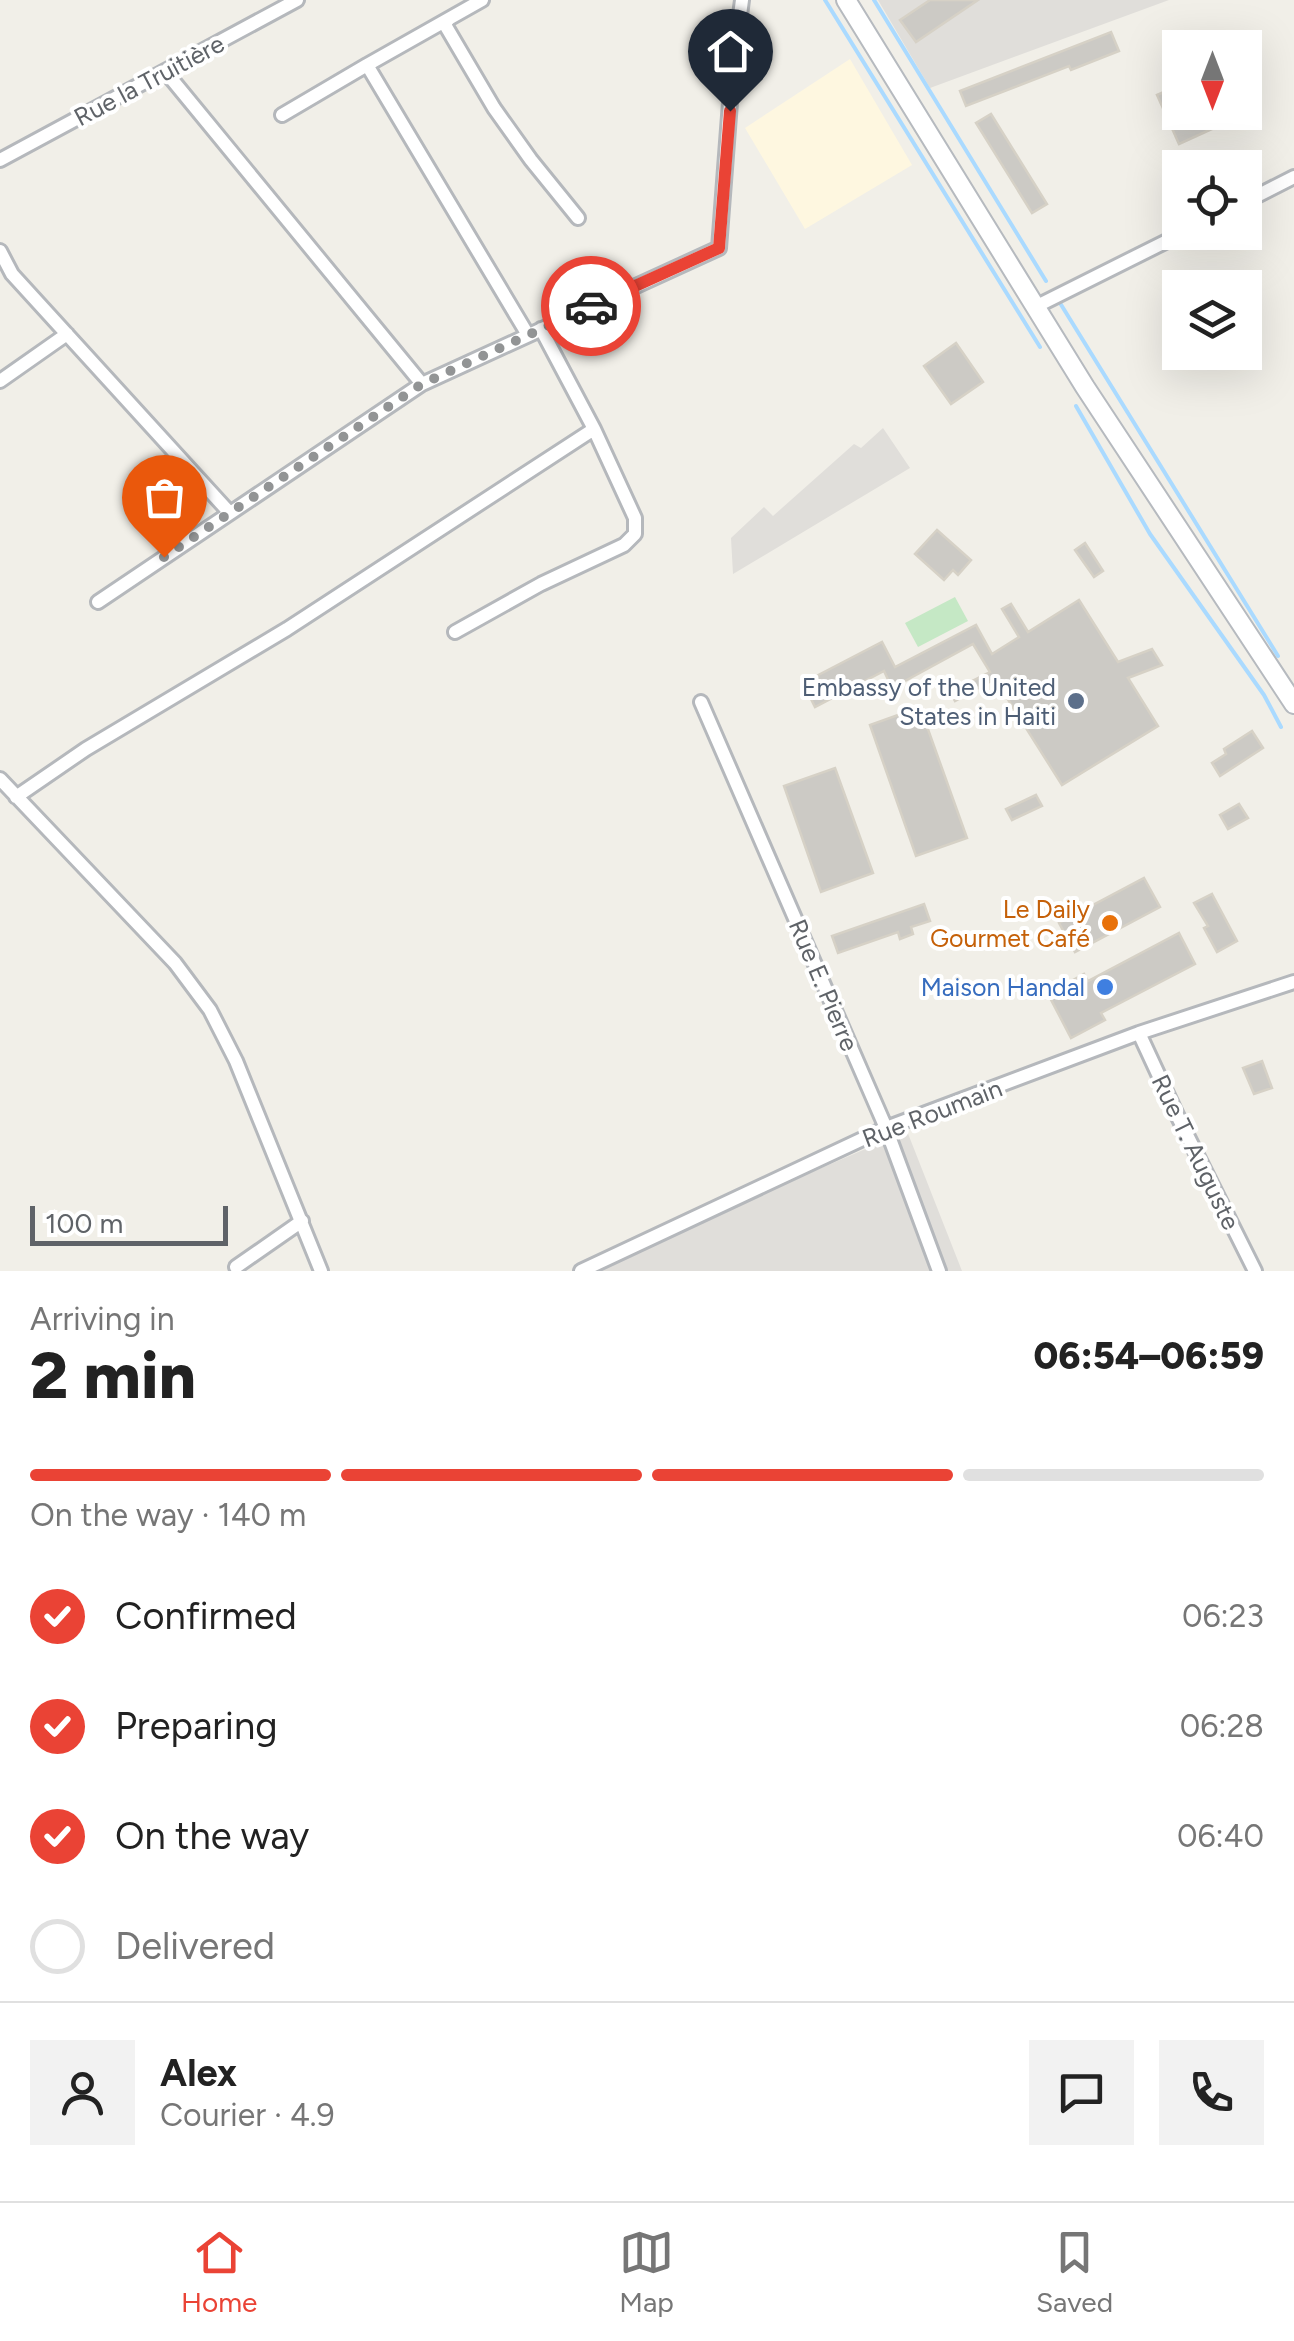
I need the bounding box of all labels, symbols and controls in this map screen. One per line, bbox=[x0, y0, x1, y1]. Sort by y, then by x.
pin bbox=[688, 9, 773, 112]
icon: home bbox=[703, 24, 758, 79]
street label: Rue la Truitière bbox=[69, 28, 229, 132]
north arrow bbox=[1162, 30, 1262, 130]
map controls bbox=[1162, 30, 1262, 370]
button: locate bbox=[1162, 150, 1262, 250]
courier bbox=[541, 256, 641, 356]
button: layers bbox=[1162, 270, 1262, 370]
icon: car bbox=[564, 279, 619, 334]
pin bbox=[122, 455, 207, 558]
icon: bag bbox=[137, 470, 192, 525]
place label: Embassy of the United States in Haiti bbox=[802, 672, 1056, 731]
marker: Embassy of the United States in Haiti bbox=[1065, 690, 1087, 712]
place label: Le Daily Gourmet Café bbox=[930, 894, 1090, 953]
marker: Le Daily Gourmet Café bbox=[1099, 912, 1121, 934]
street label: Rue E. Pierre bbox=[783, 915, 865, 1055]
place label: Maison Handal bbox=[921, 972, 1085, 1002]
marker: Maison Handal bbox=[1094, 976, 1116, 998]
street label: Rue T. Auguste bbox=[1146, 1070, 1246, 1234]
street label: Rue Roumain bbox=[858, 1073, 1006, 1153]
scale bar bbox=[30, 1201, 228, 1246]
text: 100 m bbox=[45, 1206, 123, 1240]
text: Arriving in bbox=[30, 1300, 175, 1338]
text: 06:54–06:59 bbox=[1033, 1333, 1264, 1379]
text: 2 min bbox=[30, 1336, 196, 1414]
text: On the way · 140 m bbox=[30, 1496, 306, 1534]
icon: check bbox=[30, 1589, 85, 1644]
text: Confirmed bbox=[115, 1593, 297, 1639]
text: 06:23 bbox=[1182, 1597, 1264, 1635]
icon: check bbox=[30, 1699, 85, 1754]
text: Preparing bbox=[115, 1703, 277, 1749]
text: 06:28 bbox=[1180, 1707, 1264, 1745]
icon: check bbox=[30, 1809, 85, 1864]
text: On the way bbox=[115, 1813, 309, 1859]
text: 06:40 bbox=[1177, 1817, 1264, 1855]
text: Delivered bbox=[115, 1923, 275, 1969]
button: person bbox=[30, 2040, 135, 2145]
button: chat bbox=[1029, 2040, 1134, 2145]
button: phone bbox=[1159, 2040, 1264, 2145]
text: Alex bbox=[160, 2050, 237, 2096]
text: Courier · 4.9 bbox=[160, 2096, 335, 2134]
tab: Home bbox=[181, 2225, 257, 2319]
tab: Map bbox=[619, 2225, 674, 2319]
tab: Saved bbox=[1036, 2225, 1113, 2319]

